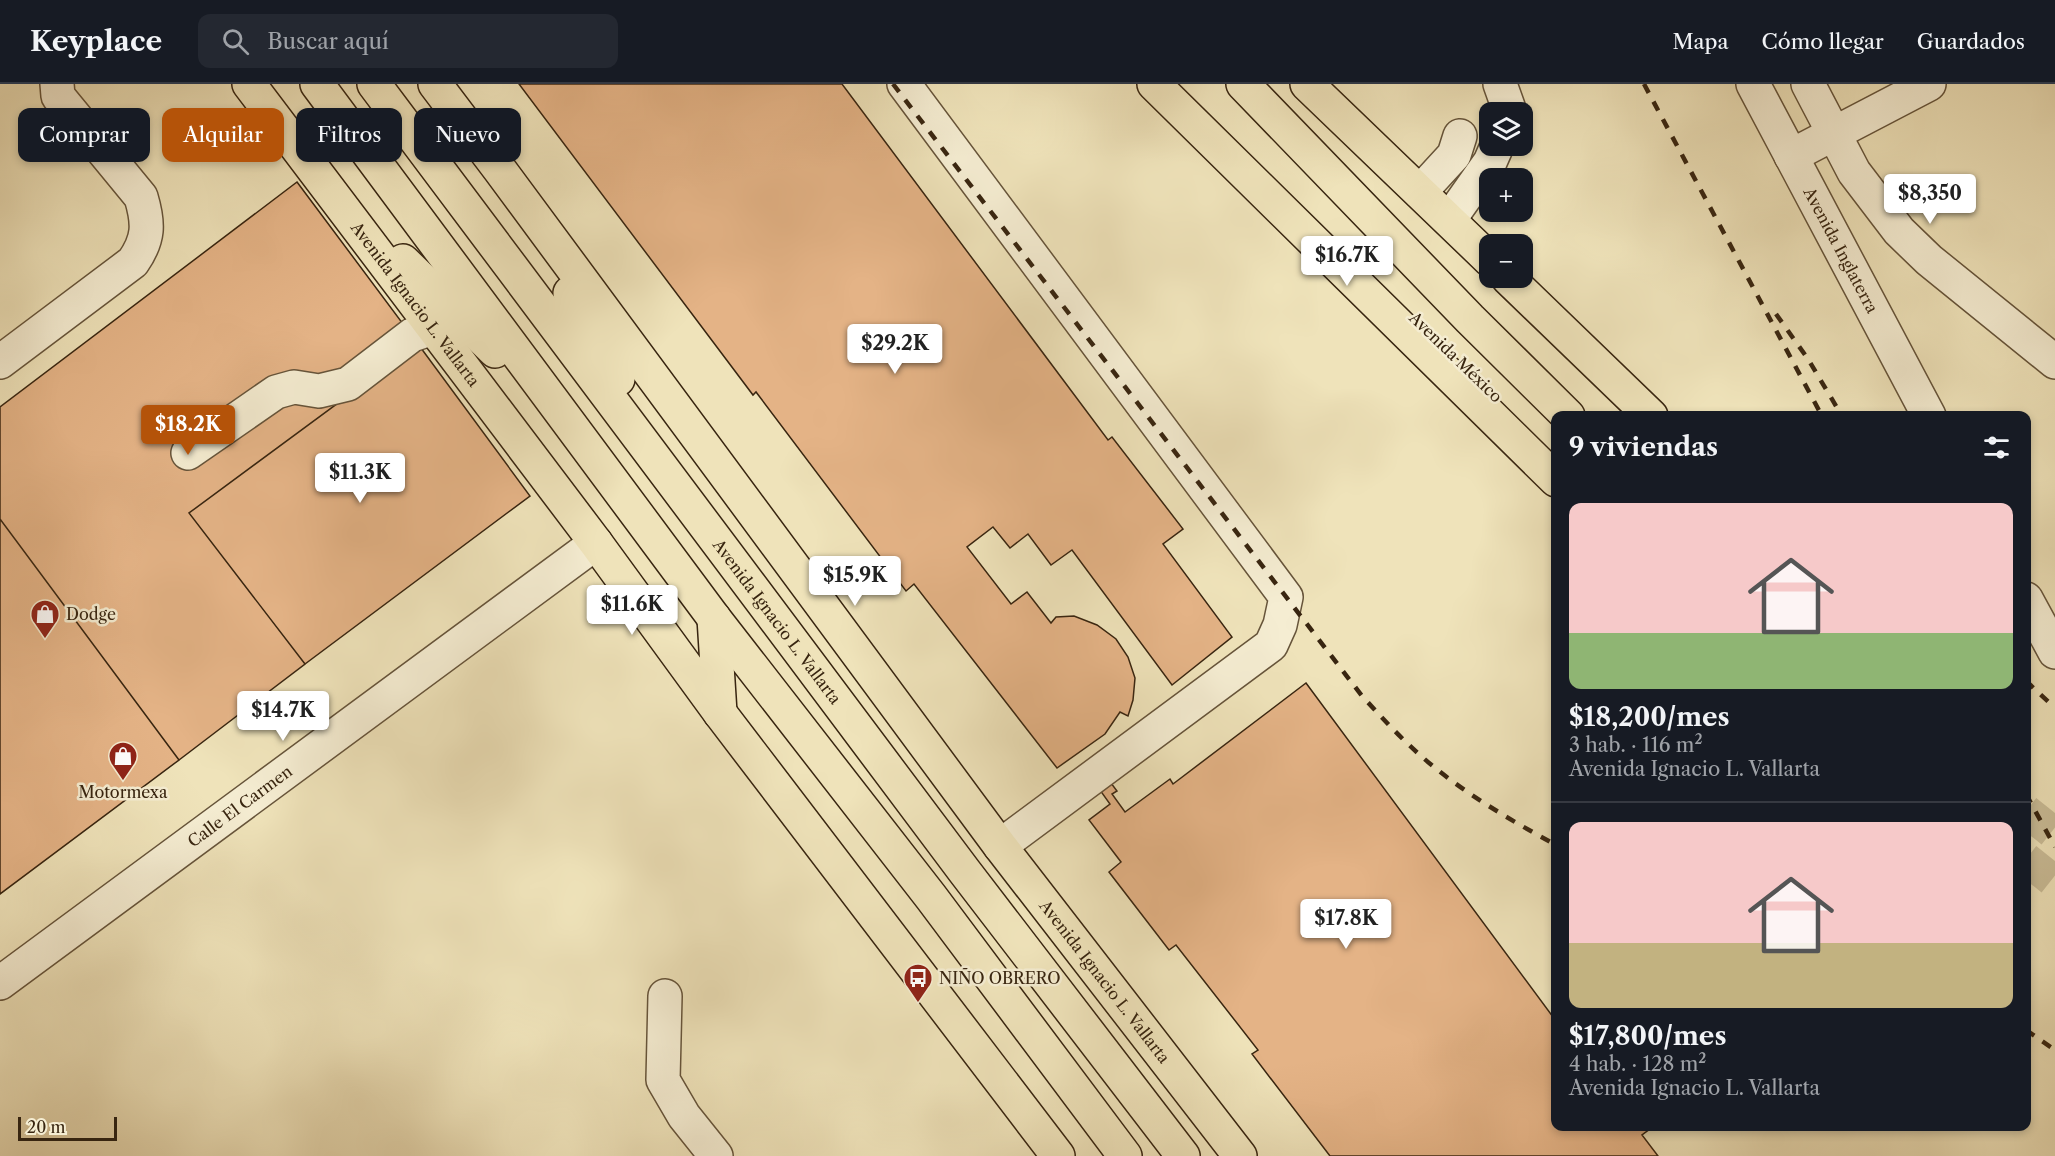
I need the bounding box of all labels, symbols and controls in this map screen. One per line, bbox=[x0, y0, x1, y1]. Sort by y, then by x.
search box bbox=[198, 14, 618, 68]
text: Keyplace bbox=[30, 24, 162, 58]
icon: search bbox=[219, 25, 252, 58]
text: Buscar aquí bbox=[267, 28, 389, 55]
text: Mapa bbox=[1672, 29, 1729, 54]
text: Cómo llegar bbox=[1762, 29, 1884, 54]
text: Guardados bbox=[1917, 29, 2025, 54]
map controls bbox=[1479, 102, 1533, 288]
button: layers bbox=[1479, 102, 1533, 156]
chip: Comprar bbox=[18, 108, 150, 162]
chip: Alquilar bbox=[162, 108, 284, 162]
chip: Filtros bbox=[296, 108, 402, 162]
chip: Nuevo bbox=[414, 108, 521, 162]
button: + bbox=[1479, 168, 1533, 222]
pin: $8,350 bbox=[1881, 174, 1979, 225]
text: $8,350 bbox=[1898, 181, 1962, 205]
street label: Avenida Inglaterra bbox=[1799, 183, 1883, 317]
street label: Avenida Ignacio L. Vallarta bbox=[346, 217, 484, 391]
button: − bbox=[1479, 234, 1533, 288]
pin: $16.7K bbox=[1298, 236, 1396, 287]
text: $16.7K bbox=[1315, 243, 1379, 267]
street label: Avenida México bbox=[1405, 307, 1507, 407]
pin: $29.2K bbox=[846, 324, 944, 375]
text: $29.2K bbox=[861, 331, 929, 355]
pin: $18.2K bbox=[139, 405, 237, 456]
text: $18.2K bbox=[155, 412, 221, 436]
text: 9 viviendas bbox=[1569, 431, 1718, 463]
icon: filters bbox=[1980, 431, 2013, 464]
pin: $11.3K bbox=[311, 453, 409, 504]
text: $11.3K bbox=[329, 460, 391, 484]
street label: Avenida Ignacio L. Vallarta bbox=[708, 534, 846, 708]
icon: home bbox=[1737, 542, 1845, 650]
pin: $15.9K bbox=[806, 556, 904, 607]
text: $15.9K bbox=[823, 563, 887, 587]
pin: $11.6K bbox=[583, 585, 681, 636]
text: $11.6K bbox=[601, 592, 663, 616]
shop icon: Dodge bbox=[29, 598, 61, 640]
place label: Dodge bbox=[66, 604, 116, 624]
pin: $14.7K bbox=[234, 691, 332, 742]
text: $14.7K bbox=[251, 698, 315, 722]
text: $18,200/mes bbox=[1569, 701, 1730, 733]
text: 3 hab. · 116 m² bbox=[1569, 733, 1703, 757]
shop icon: Motormexa bbox=[107, 740, 139, 782]
text: Avenida Ignacio L. Vallarta bbox=[1569, 757, 1820, 781]
street label: Calle El Carmen bbox=[183, 761, 296, 851]
place label: Motormexa bbox=[79, 782, 168, 802]
icon: home bbox=[1737, 861, 1845, 969]
street label: Avenida Ignacio L. Vallarta bbox=[1035, 895, 1175, 1068]
pin: $17.8K bbox=[1297, 899, 1395, 950]
text: $17.8K bbox=[1314, 906, 1378, 930]
bus stop icon: NIÑO OBRERO bbox=[902, 962, 934, 1004]
place label: NIÑO OBRERO bbox=[939, 967, 1061, 988]
text: $17,800/mes bbox=[1569, 1020, 1726, 1052]
text: 4 hab. · 128 m² bbox=[1569, 1052, 1706, 1076]
text: Avenida Ignacio L. Vallarta bbox=[1569, 1076, 1820, 1100]
scale bar bbox=[18, 1114, 117, 1142]
text: 20 m bbox=[27, 1117, 66, 1137]

